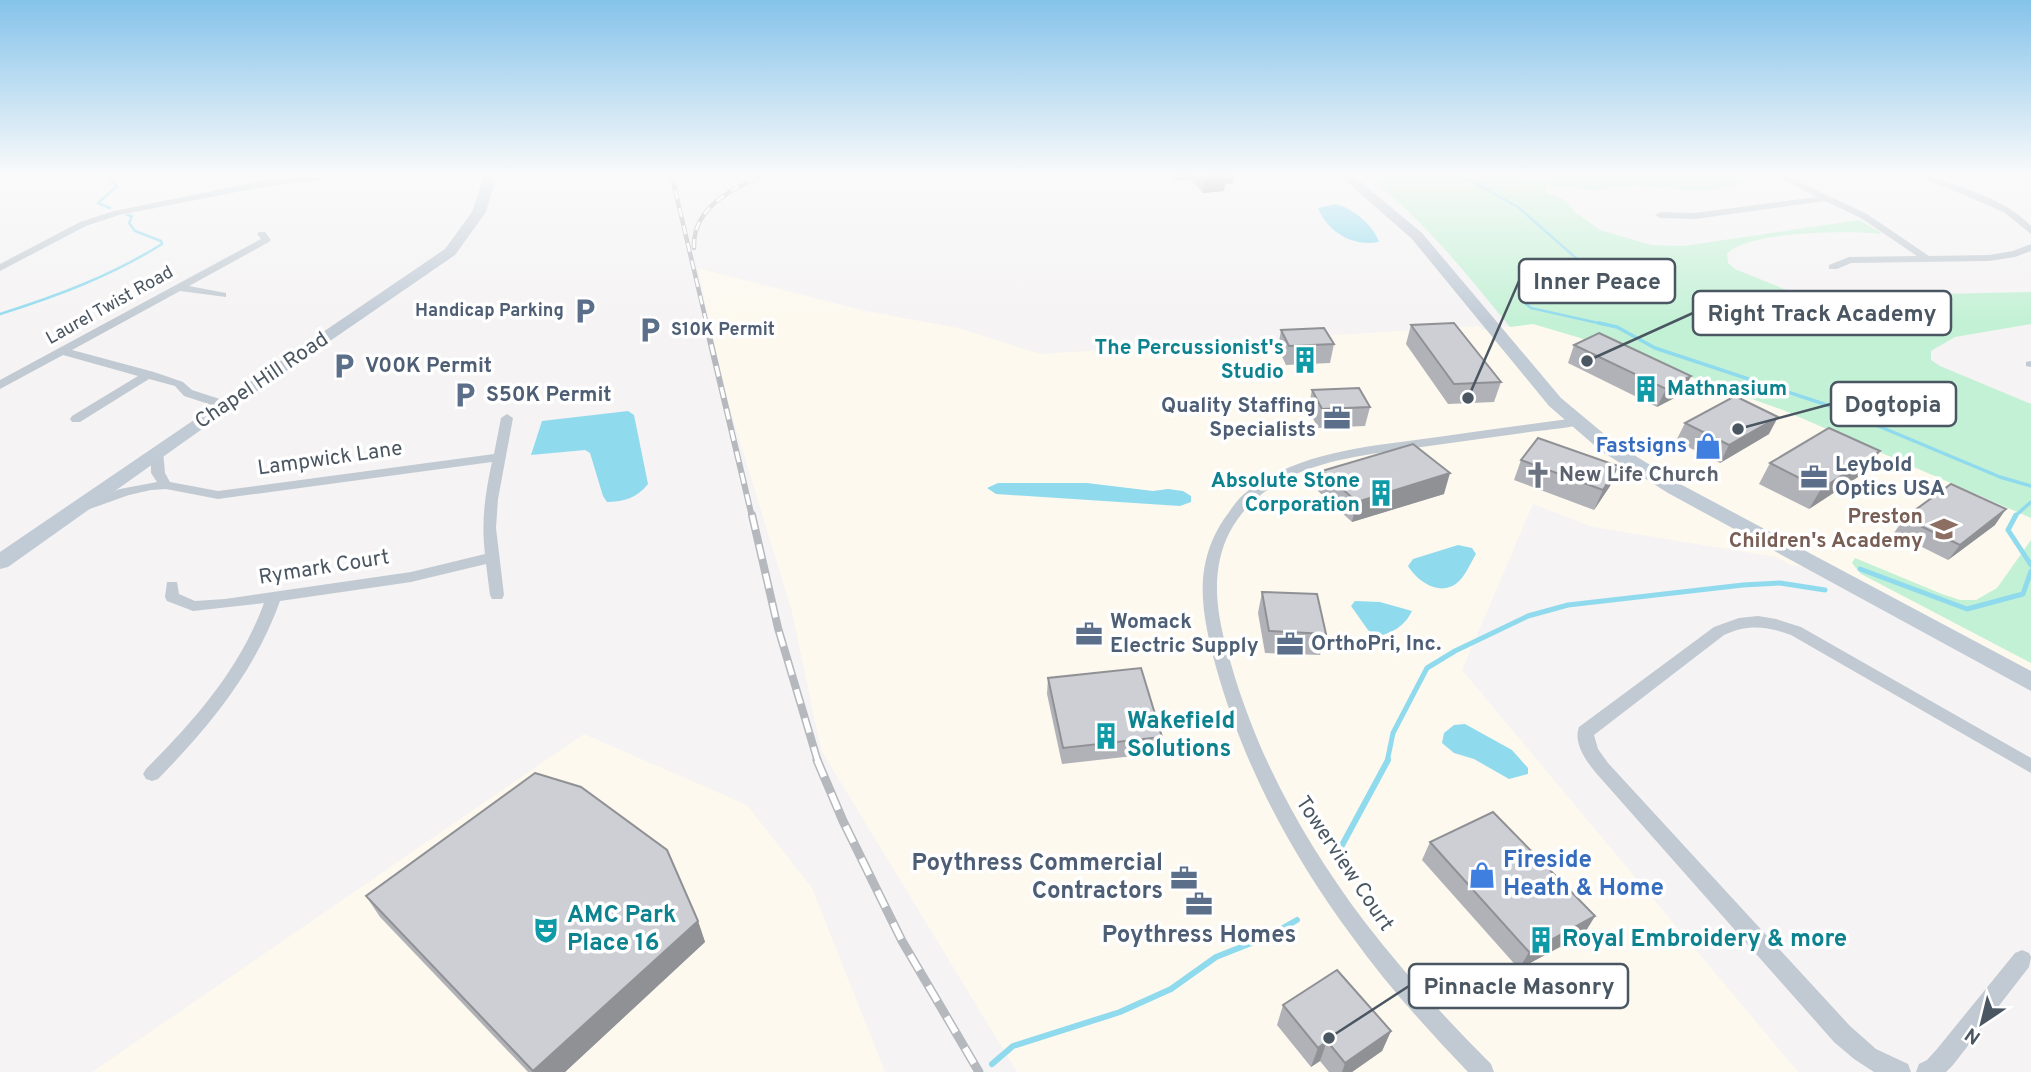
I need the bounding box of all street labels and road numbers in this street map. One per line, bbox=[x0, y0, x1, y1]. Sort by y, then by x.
street label: Laurel Twist Road bbox=[42, 261, 178, 351]
street label: Chapel Hill Road bbox=[190, 326, 334, 436]
street label: Lampwick Lane bbox=[256, 435, 404, 483]
street label: Rymark Court bbox=[257, 544, 391, 592]
street label: Towerview Court bbox=[1289, 791, 1399, 937]

